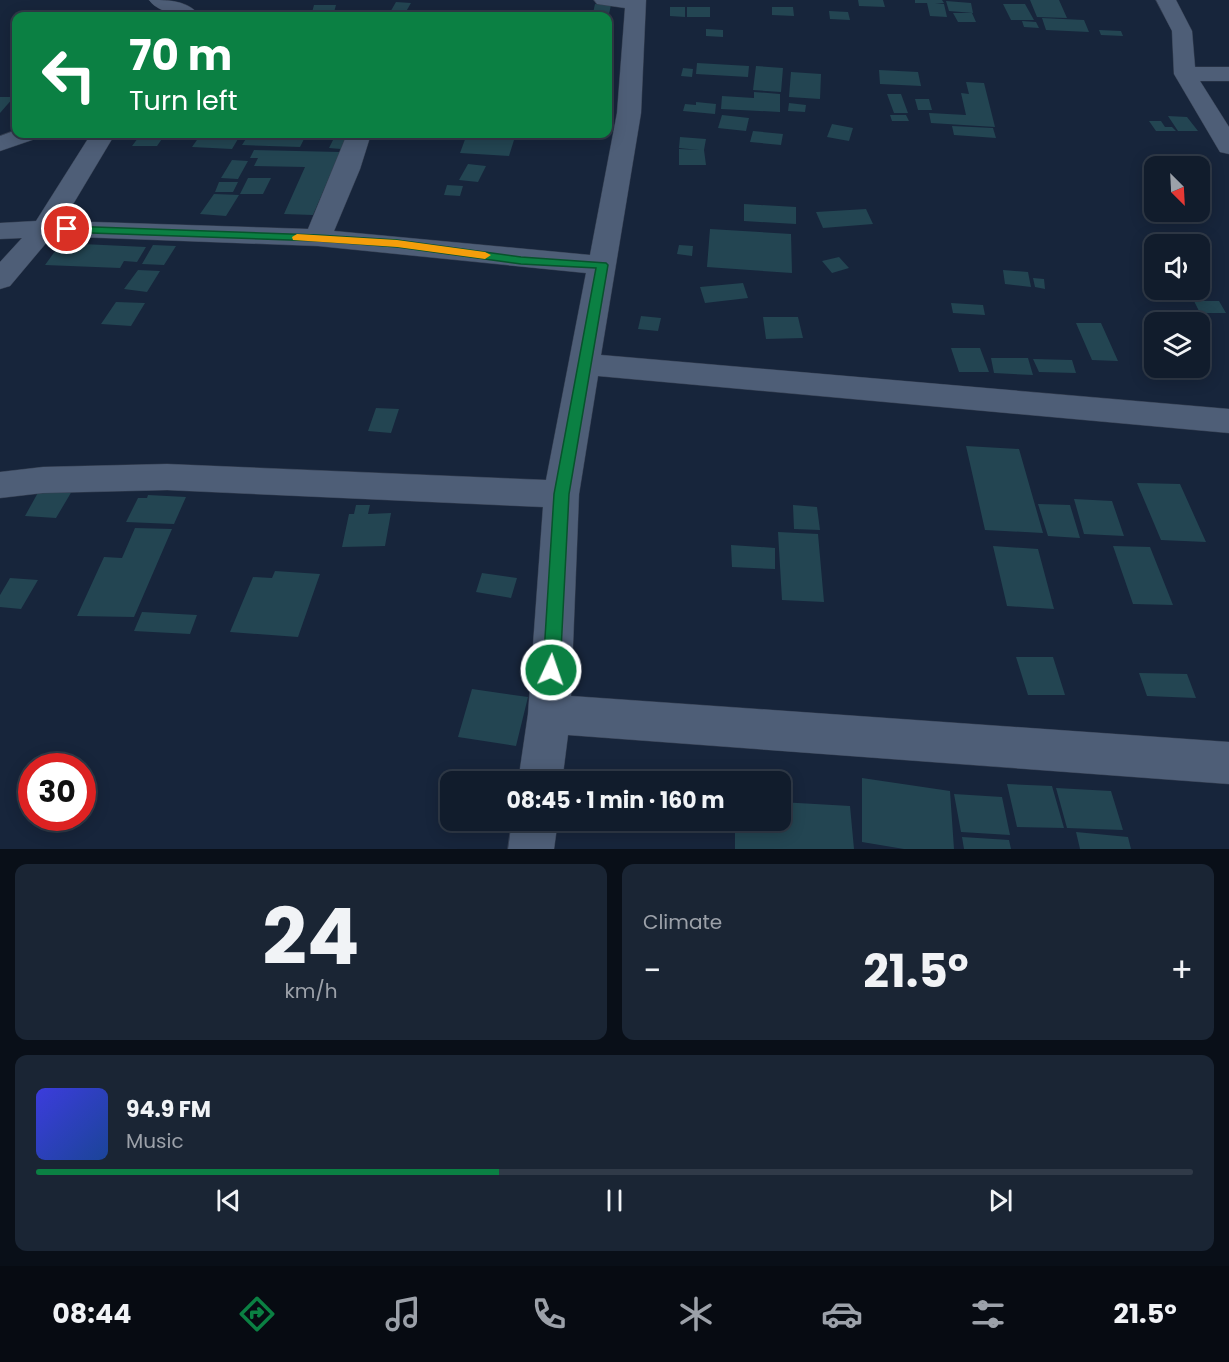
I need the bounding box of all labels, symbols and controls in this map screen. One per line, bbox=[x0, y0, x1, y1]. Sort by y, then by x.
text: 70 m bbox=[129, 26, 232, 85]
icon: left bbox=[30, 36, 108, 114]
text: Turn left bbox=[129, 82, 238, 119]
north arrow bbox=[1144, 156, 1210, 222]
map controls bbox=[1144, 156, 1210, 378]
pin bbox=[41, 203, 92, 254]
icon: arrive bbox=[50, 212, 83, 245]
button: sound bbox=[1144, 234, 1210, 300]
button: layers bbox=[1144, 312, 1210, 378]
position arrow bbox=[519, 638, 583, 702]
speed limit sign: 30 bbox=[18, 753, 96, 831]
text: 08:45 · 1 min · 160 m bbox=[507, 785, 725, 816]
text: 24 bbox=[262, 882, 360, 991]
text: Climate bbox=[643, 908, 722, 936]
text: 21.5° bbox=[863, 940, 969, 1003]
text: − bbox=[643, 947, 661, 994]
text: + bbox=[1170, 947, 1193, 994]
text: km/h bbox=[284, 977, 338, 1005]
text: 94.9 FM bbox=[126, 1094, 211, 1125]
text: Music bbox=[126, 1127, 184, 1155]
icon: previous bbox=[212, 1184, 245, 1217]
icon: pause bbox=[598, 1184, 631, 1217]
icon: next bbox=[984, 1184, 1017, 1217]
icon: directions bbox=[236, 1293, 278, 1335]
icon: music bbox=[382, 1293, 424, 1335]
icon: phone bbox=[528, 1293, 570, 1335]
icon: climate bbox=[675, 1293, 717, 1335]
icon: car bbox=[821, 1293, 863, 1335]
icon: filters bbox=[967, 1293, 1009, 1335]
text: 08:44 bbox=[52, 1295, 131, 1332]
text: 21.5° bbox=[1114, 1295, 1177, 1332]

